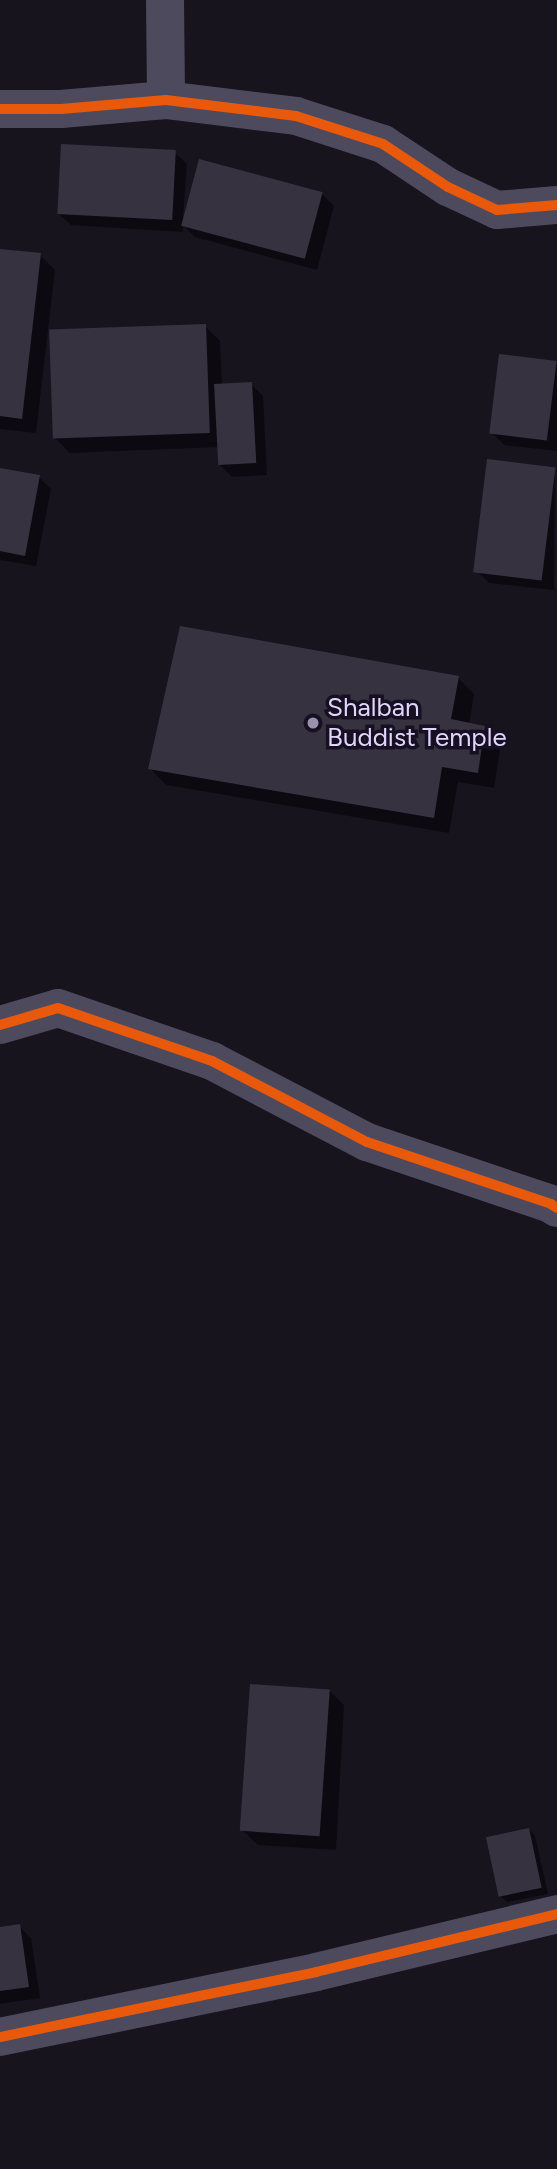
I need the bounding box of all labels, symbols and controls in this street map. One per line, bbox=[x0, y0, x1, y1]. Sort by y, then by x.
place label: Shalban Buddist Temple bbox=[327, 692, 507, 754]
marker: Shalban Buddist Temple bbox=[305, 715, 321, 731]

